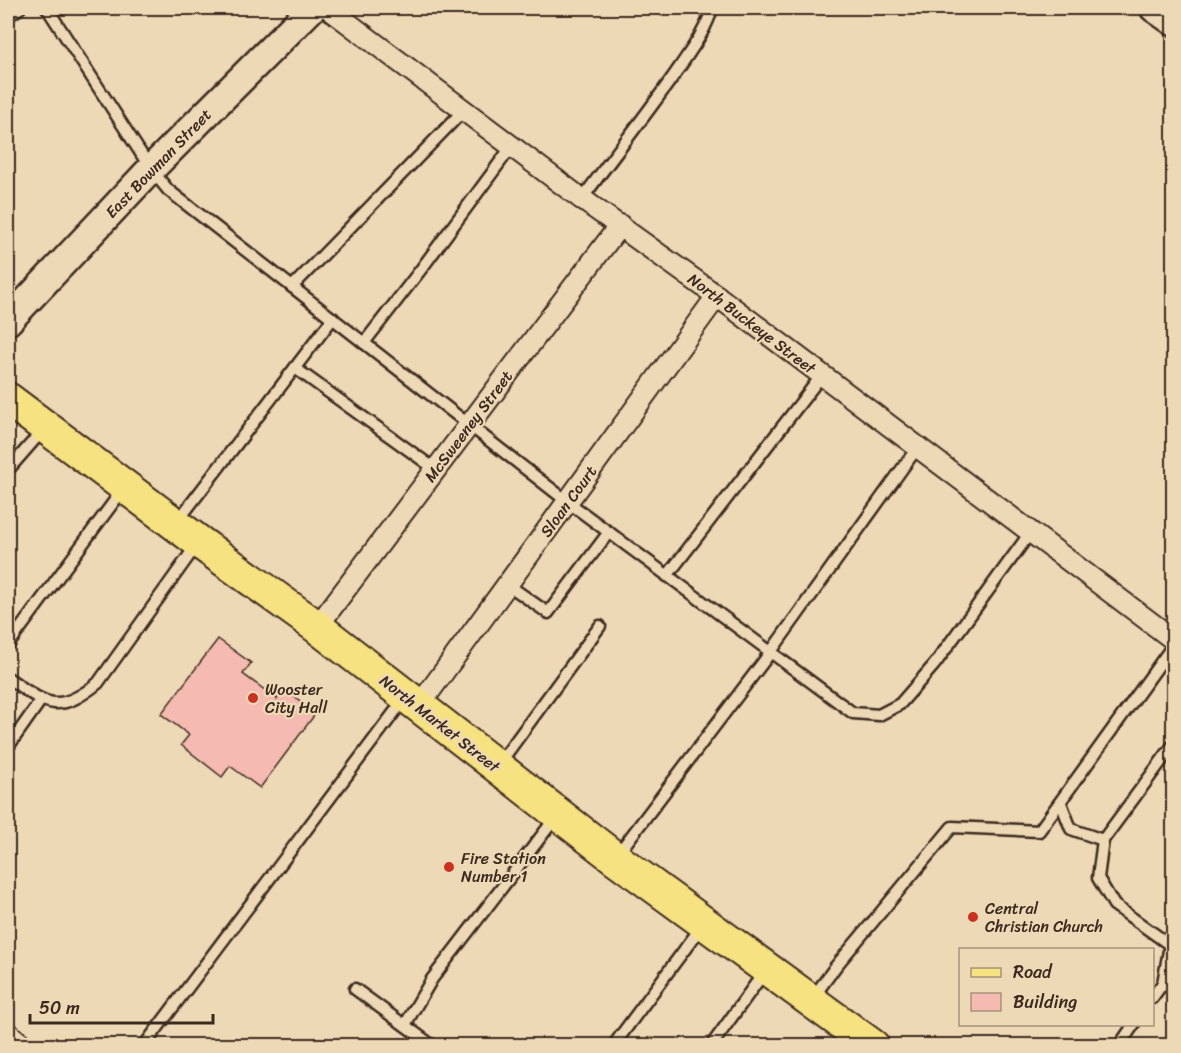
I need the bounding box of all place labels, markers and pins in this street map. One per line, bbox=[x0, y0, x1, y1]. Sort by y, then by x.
place label: Wooster City Hall bbox=[265, 675, 328, 722]
marker: Wooster City Hall bbox=[246, 691, 260, 705]
place label: Fire Station Number 1 bbox=[461, 844, 546, 891]
marker: Fire Station Number 1 bbox=[442, 860, 456, 874]
place label: Central Christian Church bbox=[985, 894, 1103, 941]
marker: Central Christian Church bbox=[966, 910, 980, 924]

